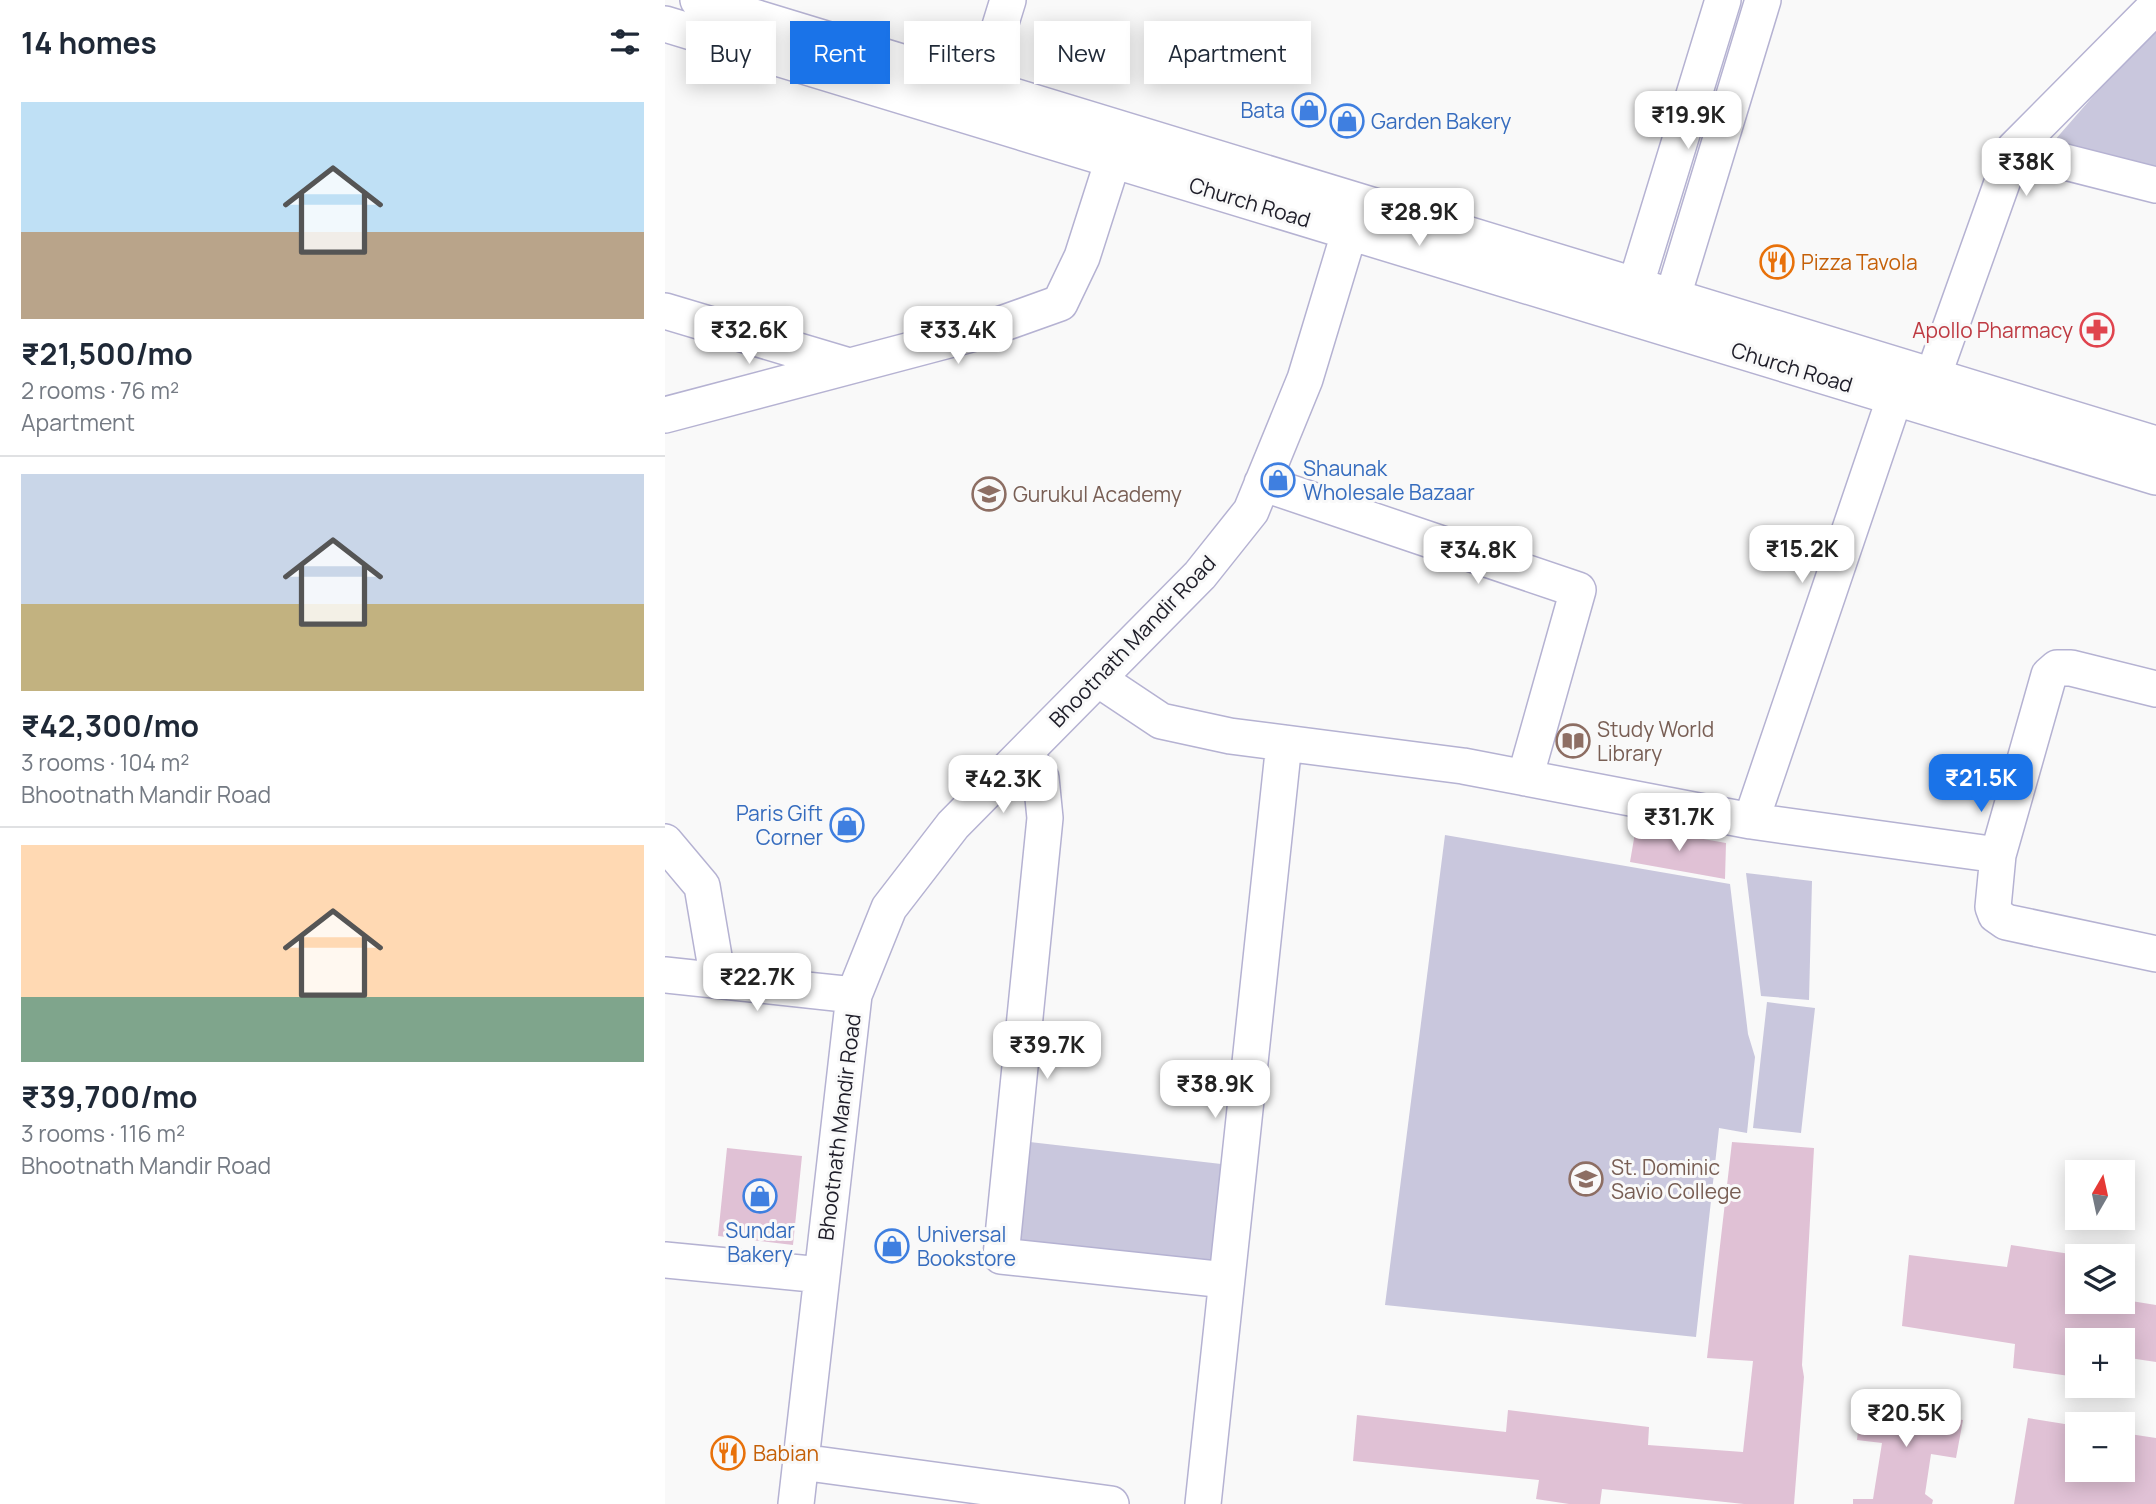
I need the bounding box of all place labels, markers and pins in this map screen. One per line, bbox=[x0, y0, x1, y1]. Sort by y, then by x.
shop icon: Bata bbox=[1290, 91, 1328, 129]
pin: ₹19.9K bbox=[1631, 92, 1745, 151]
place label: Bata bbox=[1240, 96, 1285, 124]
shop icon: Garden Bakery bbox=[1328, 102, 1366, 140]
place label: Garden Bakery bbox=[1371, 107, 1511, 135]
pin: ₹38K bbox=[1985, 138, 2067, 198]
pin: ₹28.9K bbox=[1362, 188, 1476, 248]
restaurant icon: Pizza Tavola bbox=[1758, 243, 1796, 281]
place label: Pizza Tavola bbox=[1801, 248, 1918, 276]
pin: ₹32.6K bbox=[692, 306, 806, 366]
pin: ₹33.4K bbox=[901, 306, 1015, 366]
pharmacy icon: Apollo Pharmacy bbox=[2078, 311, 2116, 349]
place label: Apollo Pharmacy bbox=[1912, 316, 2073, 344]
place label: Shaunak Wholesale Bazaar bbox=[1303, 454, 1475, 506]
shop icon: Shaunak Wholesale Bazaar bbox=[1259, 461, 1297, 499]
school or university icon: Gurukul Academy bbox=[970, 475, 1008, 513]
place label: Gurukul Academy bbox=[1013, 480, 1182, 508]
pin: ₹34.8K bbox=[1421, 526, 1535, 586]
pin: ₹15.2K bbox=[1745, 526, 1859, 585]
place label: Study World Library bbox=[1597, 715, 1714, 767]
library icon: Study World Library bbox=[1554, 722, 1592, 760]
pin: ₹21.5K bbox=[1924, 754, 2038, 814]
pin: ₹42.3K bbox=[946, 756, 1060, 815]
pin: ₹31.7K bbox=[1622, 794, 1736, 853]
place label: Paris Gift Corner bbox=[736, 799, 823, 851]
shop icon: Paris Gift Corner bbox=[828, 806, 866, 844]
pin: ₹22.7K bbox=[700, 954, 814, 1013]
pin: ₹39.7K bbox=[990, 1021, 1104, 1081]
pin: ₹38.9K bbox=[1158, 1060, 1272, 1120]
place label: St. Dominic Savio College bbox=[1611, 1153, 1742, 1205]
school or university icon: St. Dominic Savio College bbox=[1567, 1160, 1605, 1198]
shop icon: Sundar Bakery bbox=[741, 1177, 779, 1215]
place label: Sundar Bakery bbox=[725, 1216, 795, 1268]
place label: Universal Bookstore bbox=[917, 1220, 1016, 1272]
shop icon: Universal Bookstore bbox=[873, 1227, 911, 1265]
pin: ₹20.5K bbox=[1849, 1390, 1963, 1449]
restaurant icon: Babian bbox=[709, 1434, 747, 1472]
place label: Babian bbox=[753, 1439, 819, 1467]

